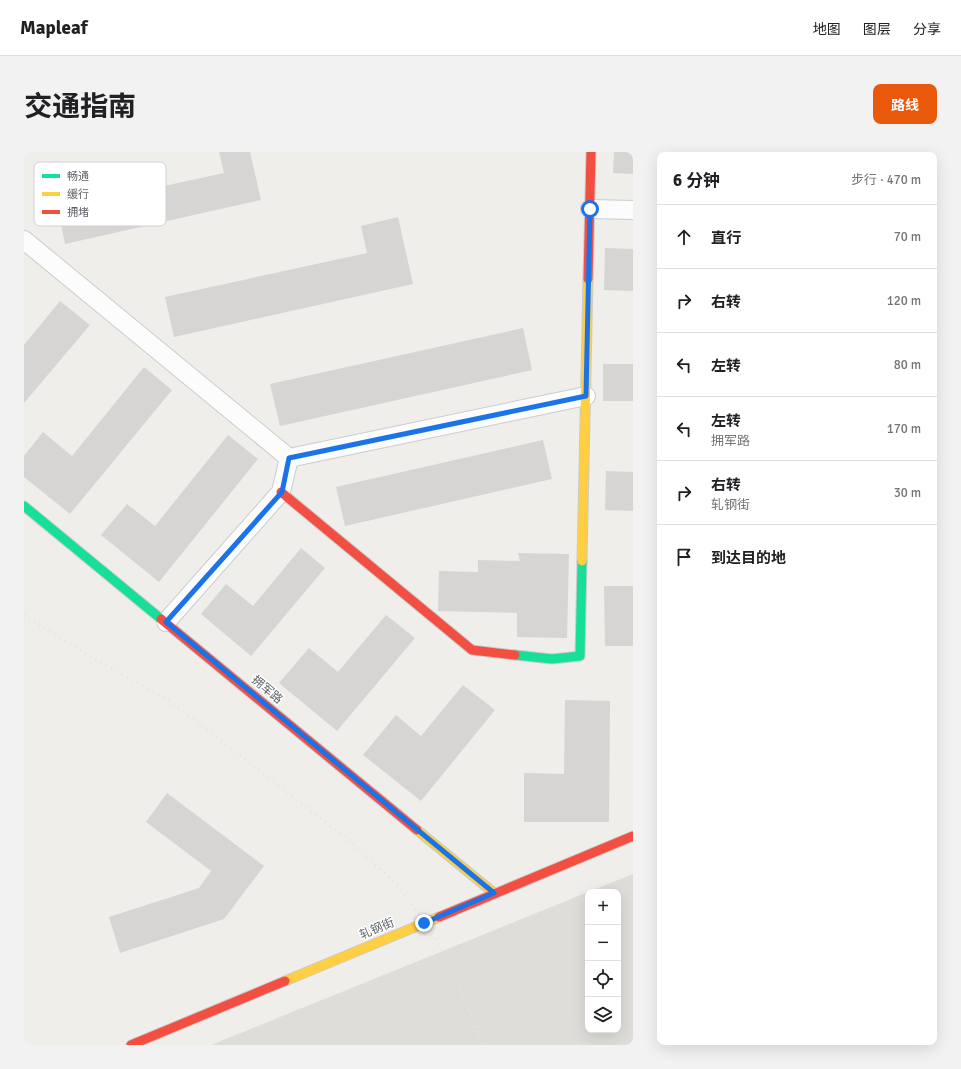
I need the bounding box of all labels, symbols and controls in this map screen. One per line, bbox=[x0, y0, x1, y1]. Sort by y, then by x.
text: Mapleaf bbox=[20, 16, 88, 40]
text: 地图 bbox=[813, 21, 841, 38]
text: 图层 bbox=[863, 21, 891, 38]
text: 分享 bbox=[913, 21, 941, 38]
button: 路线 bbox=[873, 84, 937, 124]
text: 交通指南 bbox=[24, 90, 136, 124]
legend bbox=[34, 162, 166, 226]
text: 畅通 bbox=[67, 170, 89, 183]
text: 6 分钟 bbox=[673, 170, 720, 191]
text: 步行 · 470 m bbox=[851, 172, 921, 188]
text: 缓行 bbox=[67, 188, 89, 201]
route start bbox=[581, 200, 599, 218]
text: 拥堵 bbox=[67, 206, 89, 219]
icon: ahead bbox=[673, 226, 695, 248]
text: 直行 bbox=[711, 229, 741, 247]
text: 70 m bbox=[894, 229, 921, 245]
icon: right bbox=[673, 290, 695, 312]
text: 右转 bbox=[711, 293, 741, 311]
text: 120 m bbox=[887, 293, 921, 309]
icon: left bbox=[673, 354, 695, 376]
text: 左转 bbox=[711, 357, 741, 375]
text: 80 m bbox=[894, 357, 921, 373]
text: 左转 bbox=[711, 412, 741, 430]
icon: left bbox=[673, 418, 695, 440]
text: 170 m bbox=[887, 421, 921, 437]
text: 拥军路 bbox=[711, 433, 750, 449]
text: 右转 bbox=[711, 476, 741, 494]
icon: right bbox=[673, 482, 695, 504]
text: 30 m bbox=[894, 485, 921, 501]
text: 轧钢街 bbox=[711, 497, 750, 513]
icon: arrive bbox=[673, 546, 695, 568]
text: 到达目的地 bbox=[711, 549, 786, 567]
street label: 拥军路 bbox=[248, 673, 286, 707]
map controls bbox=[585, 889, 621, 1033]
button: + bbox=[585, 889, 621, 925]
route end bbox=[415, 914, 433, 932]
street label: 轧钢街 bbox=[357, 915, 397, 943]
button: − bbox=[585, 925, 621, 961]
button: locate bbox=[585, 961, 621, 997]
button: layers bbox=[585, 997, 621, 1033]

